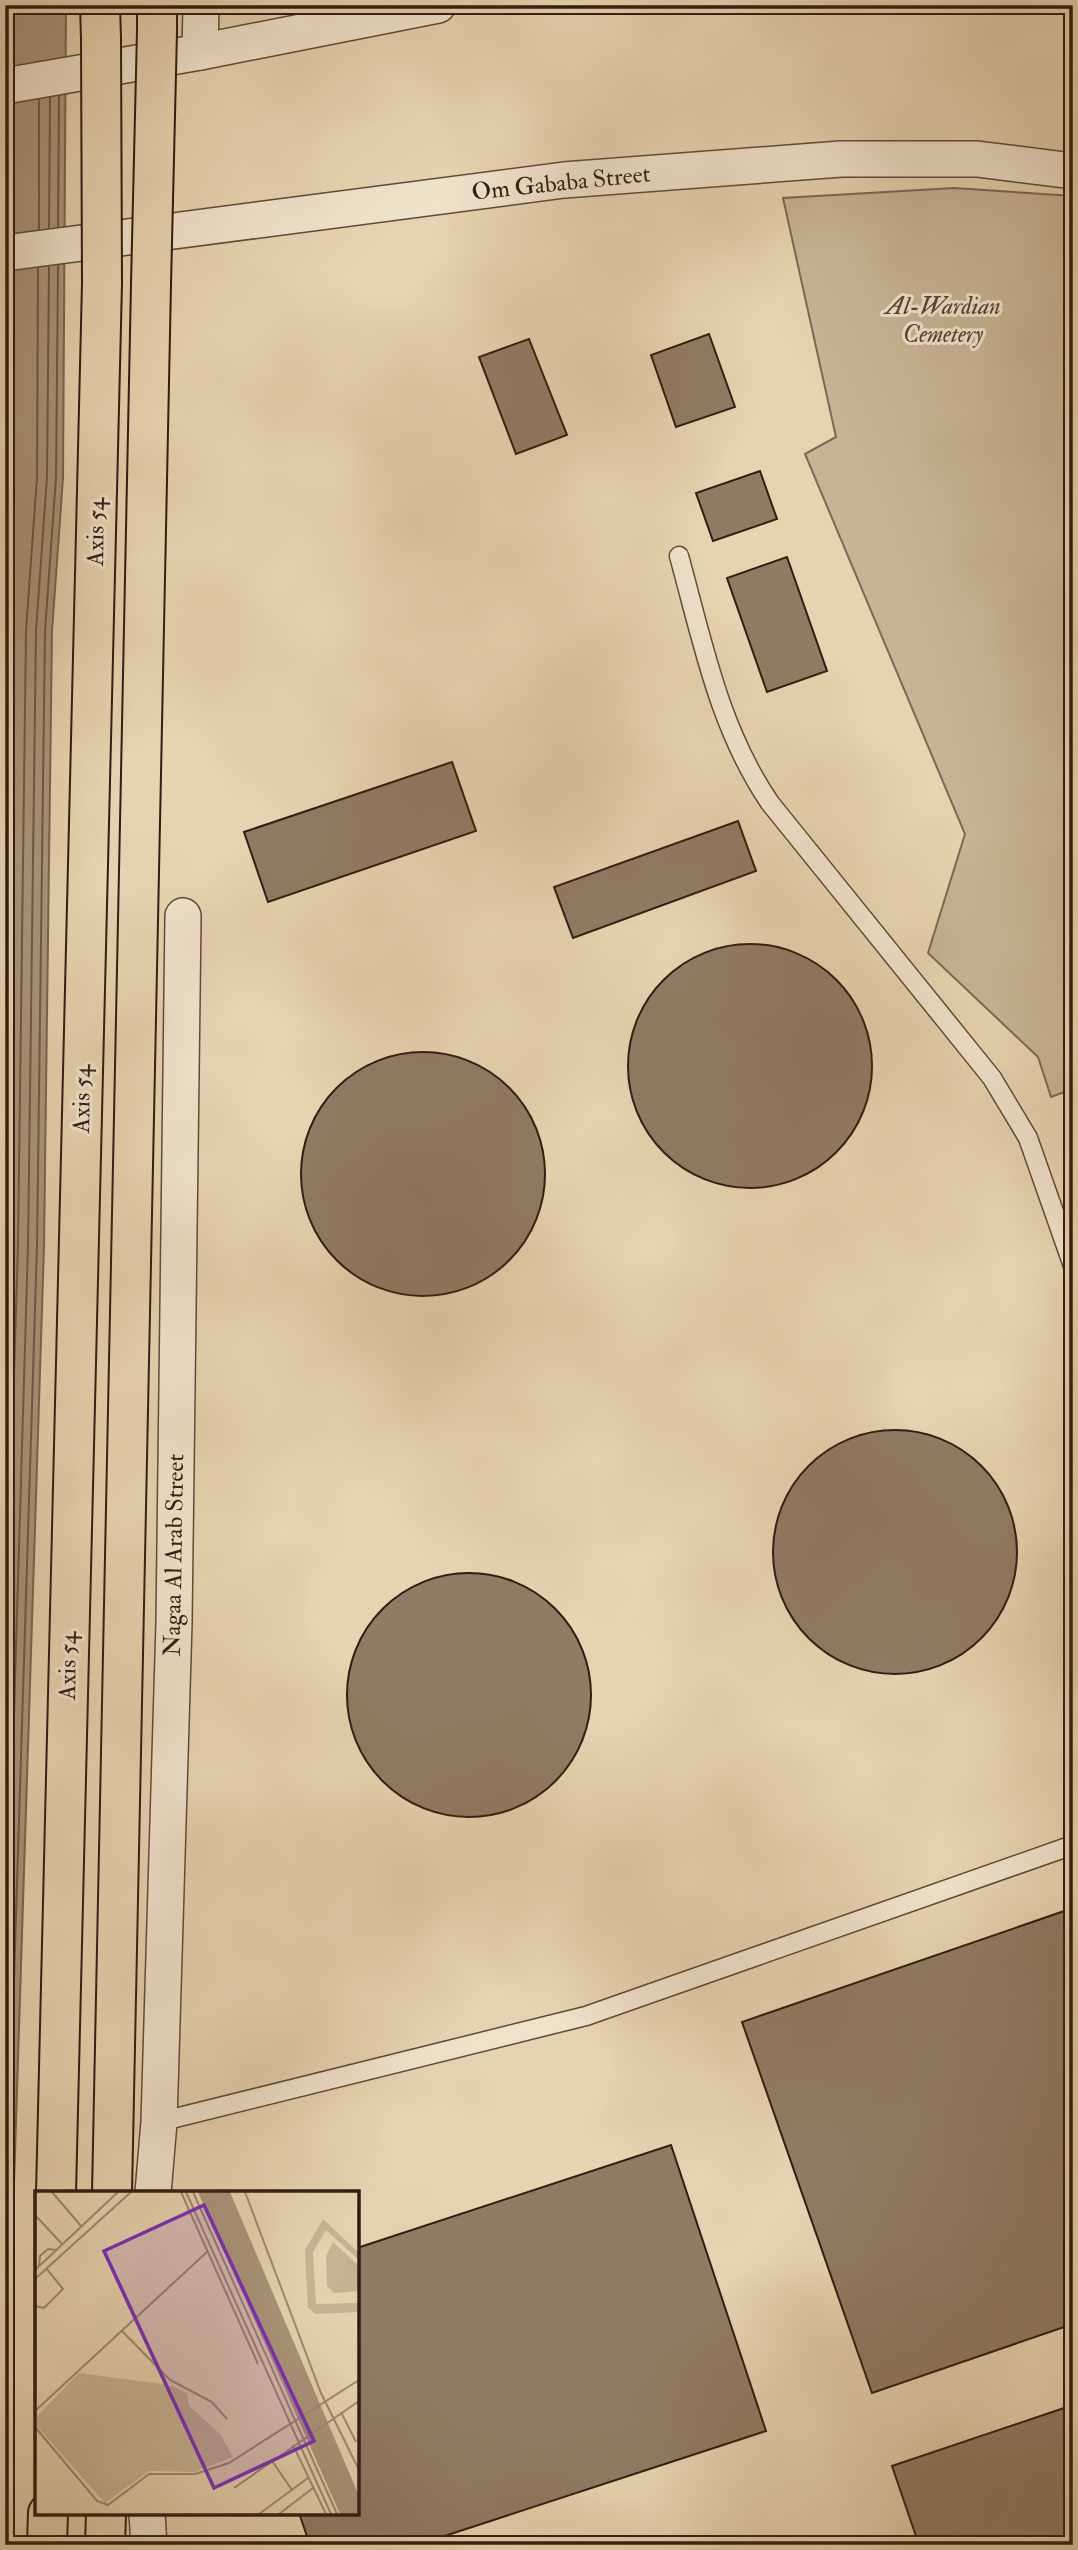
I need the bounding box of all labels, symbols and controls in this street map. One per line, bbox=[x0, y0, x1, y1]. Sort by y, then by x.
street label: Om Gababa Street bbox=[470, 158, 652, 208]
park label: Al-Wardian Cemetery bbox=[882, 291, 1001, 350]
street label: Axis 54 bbox=[80, 496, 112, 567]
street label: Axis 54 bbox=[66, 1063, 98, 1134]
street label: Nagaa Al Arab Street bbox=[157, 1453, 191, 1657]
street label: Axis 54 bbox=[52, 1630, 84, 1701]
inset map bbox=[35, 2191, 359, 2515]

